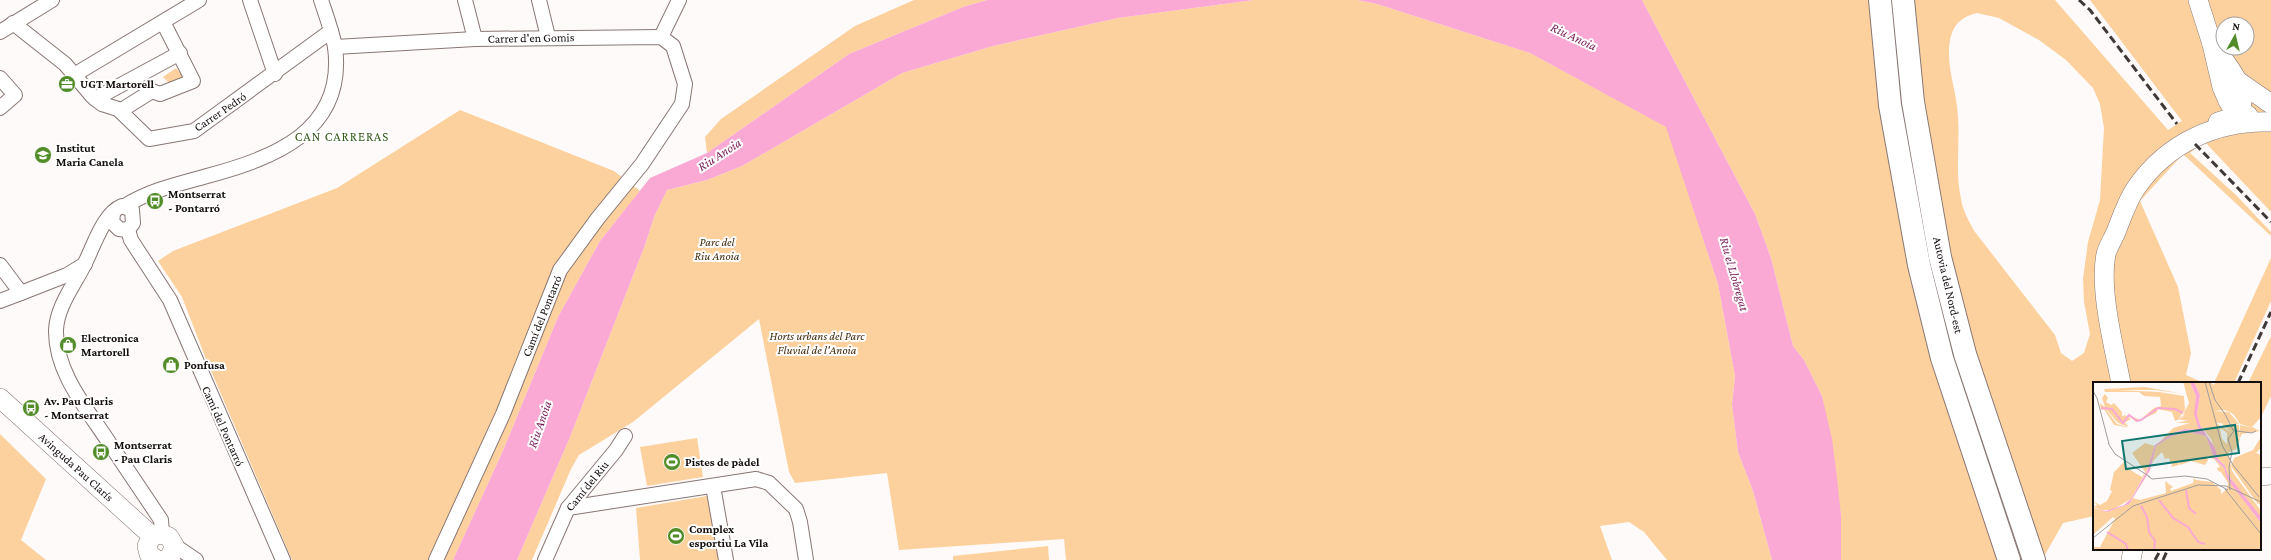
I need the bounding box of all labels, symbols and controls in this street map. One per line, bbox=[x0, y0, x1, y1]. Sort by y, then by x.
north arrow bbox=[2215, 16, 2255, 56]
water label: Riu Anoia bbox=[1549, 19, 1599, 54]
text: N bbox=[2232, 20, 2241, 33]
street label: Carrer d'en Gomis bbox=[488, 30, 575, 46]
office icon: UGT Martorell bbox=[57, 74, 77, 94]
place label: UGT Martorell bbox=[80, 77, 155, 91]
street label: Carrer Pedró bbox=[191, 89, 249, 135]
district label: CAN CARRERAS bbox=[295, 129, 389, 144]
water label: Riu Anoia bbox=[695, 135, 744, 174]
place label: Institut Maria Canela bbox=[56, 141, 124, 169]
school or university icon: Institut Maria Canela bbox=[33, 145, 53, 165]
place label: Montserrat - Pontarró bbox=[168, 187, 226, 215]
bus stop icon: Montserrat - Pontarró bbox=[145, 191, 165, 211]
park label: Parc del Riu Anoia bbox=[695, 235, 740, 263]
street label: Autovia del Nord-est bbox=[1930, 235, 1966, 336]
water label: Riu el Llobregat bbox=[1717, 236, 1752, 313]
street label: Camí del Pontarró bbox=[519, 273, 565, 359]
park label: Horts urbans del Parc Fluvial de l'Anoia bbox=[770, 329, 865, 357]
place label: Electronica Martorell bbox=[81, 331, 139, 359]
shop icon: Electronica Martorell bbox=[58, 335, 78, 355]
shop icon: Ponfusa bbox=[161, 355, 181, 375]
place label: Ponfusa bbox=[184, 358, 225, 372]
inset map bbox=[2093, 382, 2261, 550]
street label: Camí del Pontarró bbox=[199, 384, 247, 468]
place label: Av. Pau Claris - Montserrat bbox=[43, 394, 113, 422]
bus stop icon: Av. Pau Claris - Montserrat bbox=[21, 398, 41, 418]
water label: Riu Anoia bbox=[524, 399, 554, 450]
street label: Avinguda Pau Clarís bbox=[36, 430, 117, 504]
place label: Montserrat - Pau Claris bbox=[114, 438, 172, 466]
bus stop icon: Montserrat - Pau Claris bbox=[91, 442, 111, 462]
sports icon: Pistes de pàdel bbox=[662, 452, 682, 472]
place label: Pistes de pàdel bbox=[685, 455, 760, 469]
street label: Camí del Riu bbox=[562, 457, 612, 514]
place label: Complex esportiu La Vila bbox=[689, 522, 769, 550]
sports icon: Complex esportiu La Vila bbox=[666, 526, 686, 546]

